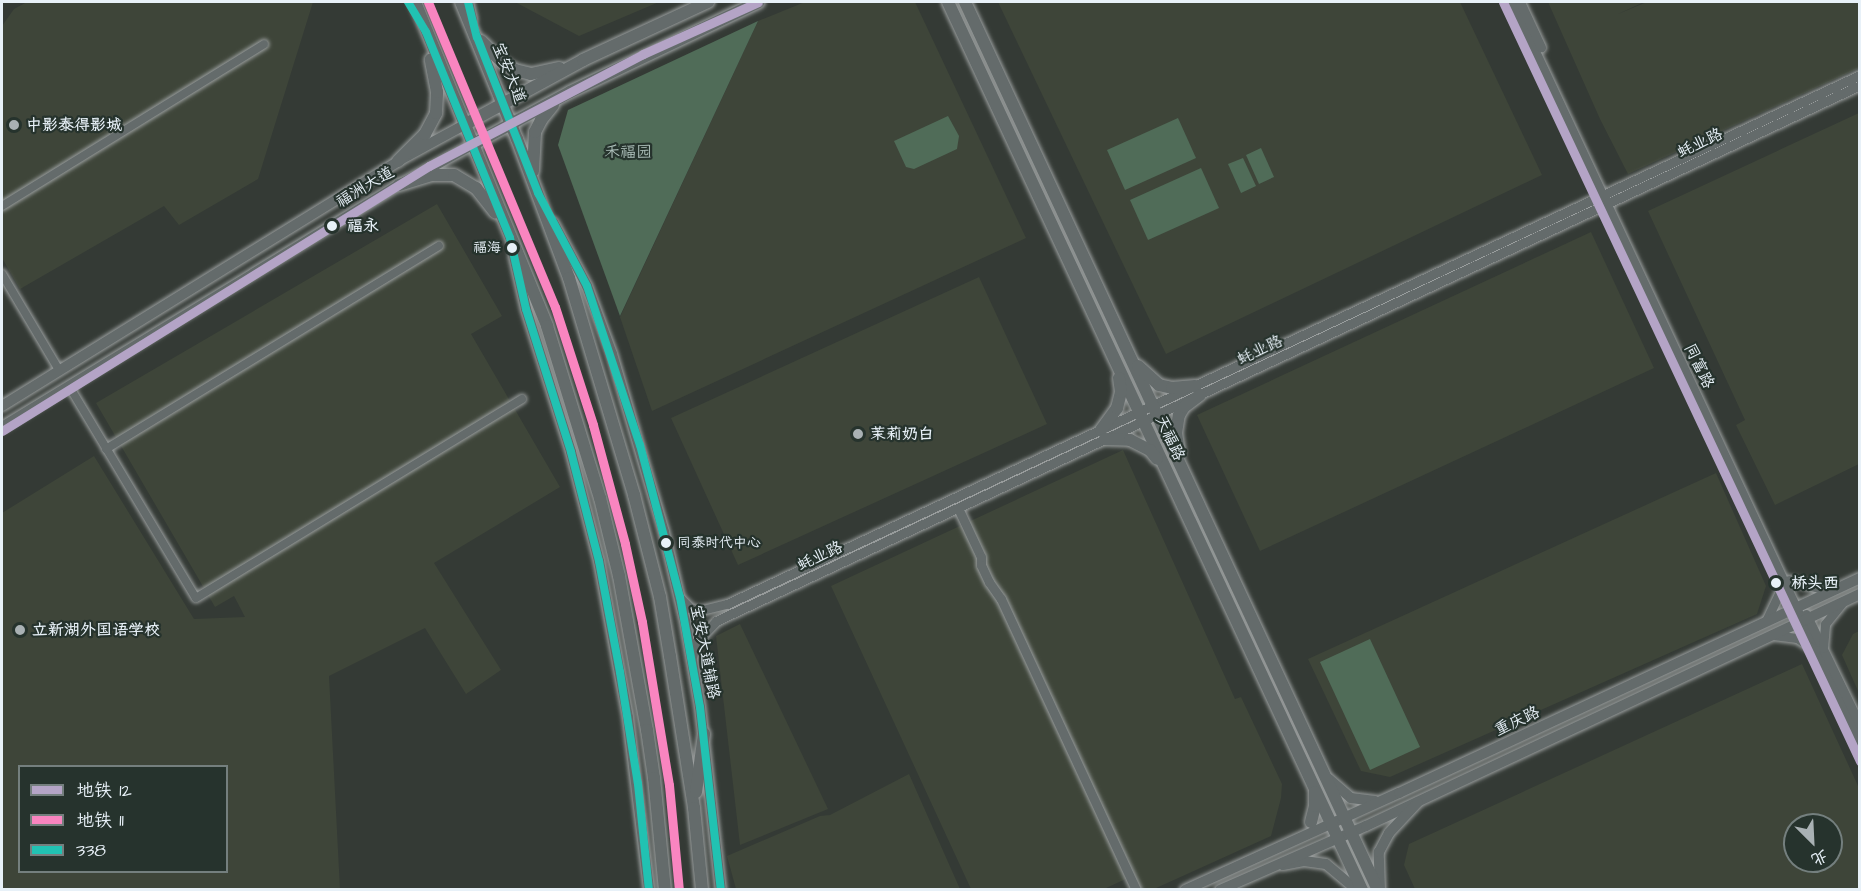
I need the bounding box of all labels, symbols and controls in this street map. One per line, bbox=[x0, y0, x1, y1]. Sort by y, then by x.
street label: 宝安大道 bbox=[488, 40, 530, 106]
place label: 中影泰得影城 bbox=[26, 115, 122, 135]
marker: 中影泰得影城 bbox=[7, 118, 21, 132]
street label: 蚝业路 bbox=[1674, 124, 1726, 162]
park label: 禾福园 bbox=[604, 142, 652, 162]
street label: 福洲大道 bbox=[333, 162, 397, 212]
marker: 福永 bbox=[322, 216, 342, 236]
place label: 福永 bbox=[347, 216, 379, 236]
place label: 福海 bbox=[473, 240, 501, 256]
marker: 福海 bbox=[506, 242, 518, 254]
street label: 蚝业路 bbox=[1234, 331, 1286, 369]
street label: 同富路 bbox=[1680, 340, 1718, 392]
street label: 天福路 bbox=[1151, 412, 1189, 464]
place label: 茉莉奶白 bbox=[870, 424, 934, 444]
marker: 茉莉奶白 bbox=[851, 427, 865, 441]
place label: 同泰时代中心 bbox=[677, 535, 761, 551]
marker: 同泰时代中心 bbox=[660, 537, 672, 549]
street label: 蚝业路 bbox=[794, 537, 846, 575]
marker: 桥头西 bbox=[1766, 573, 1786, 593]
place label: 桥头西 bbox=[1791, 573, 1839, 593]
street label: 宝安大道辅路 bbox=[686, 603, 724, 701]
place label: 立新湖外国语学校 bbox=[32, 620, 160, 640]
marker: 立新湖外国语学校 bbox=[13, 623, 27, 637]
street label: 重庆路 bbox=[1491, 702, 1543, 740]
legend bbox=[18, 765, 228, 873]
text: 地铁 12 bbox=[76, 778, 132, 803]
text: 地铁 11 bbox=[76, 808, 124, 833]
north arrow bbox=[1783, 813, 1843, 873]
text: 338 bbox=[76, 838, 106, 863]
text: 北 bbox=[1808, 844, 1831, 871]

